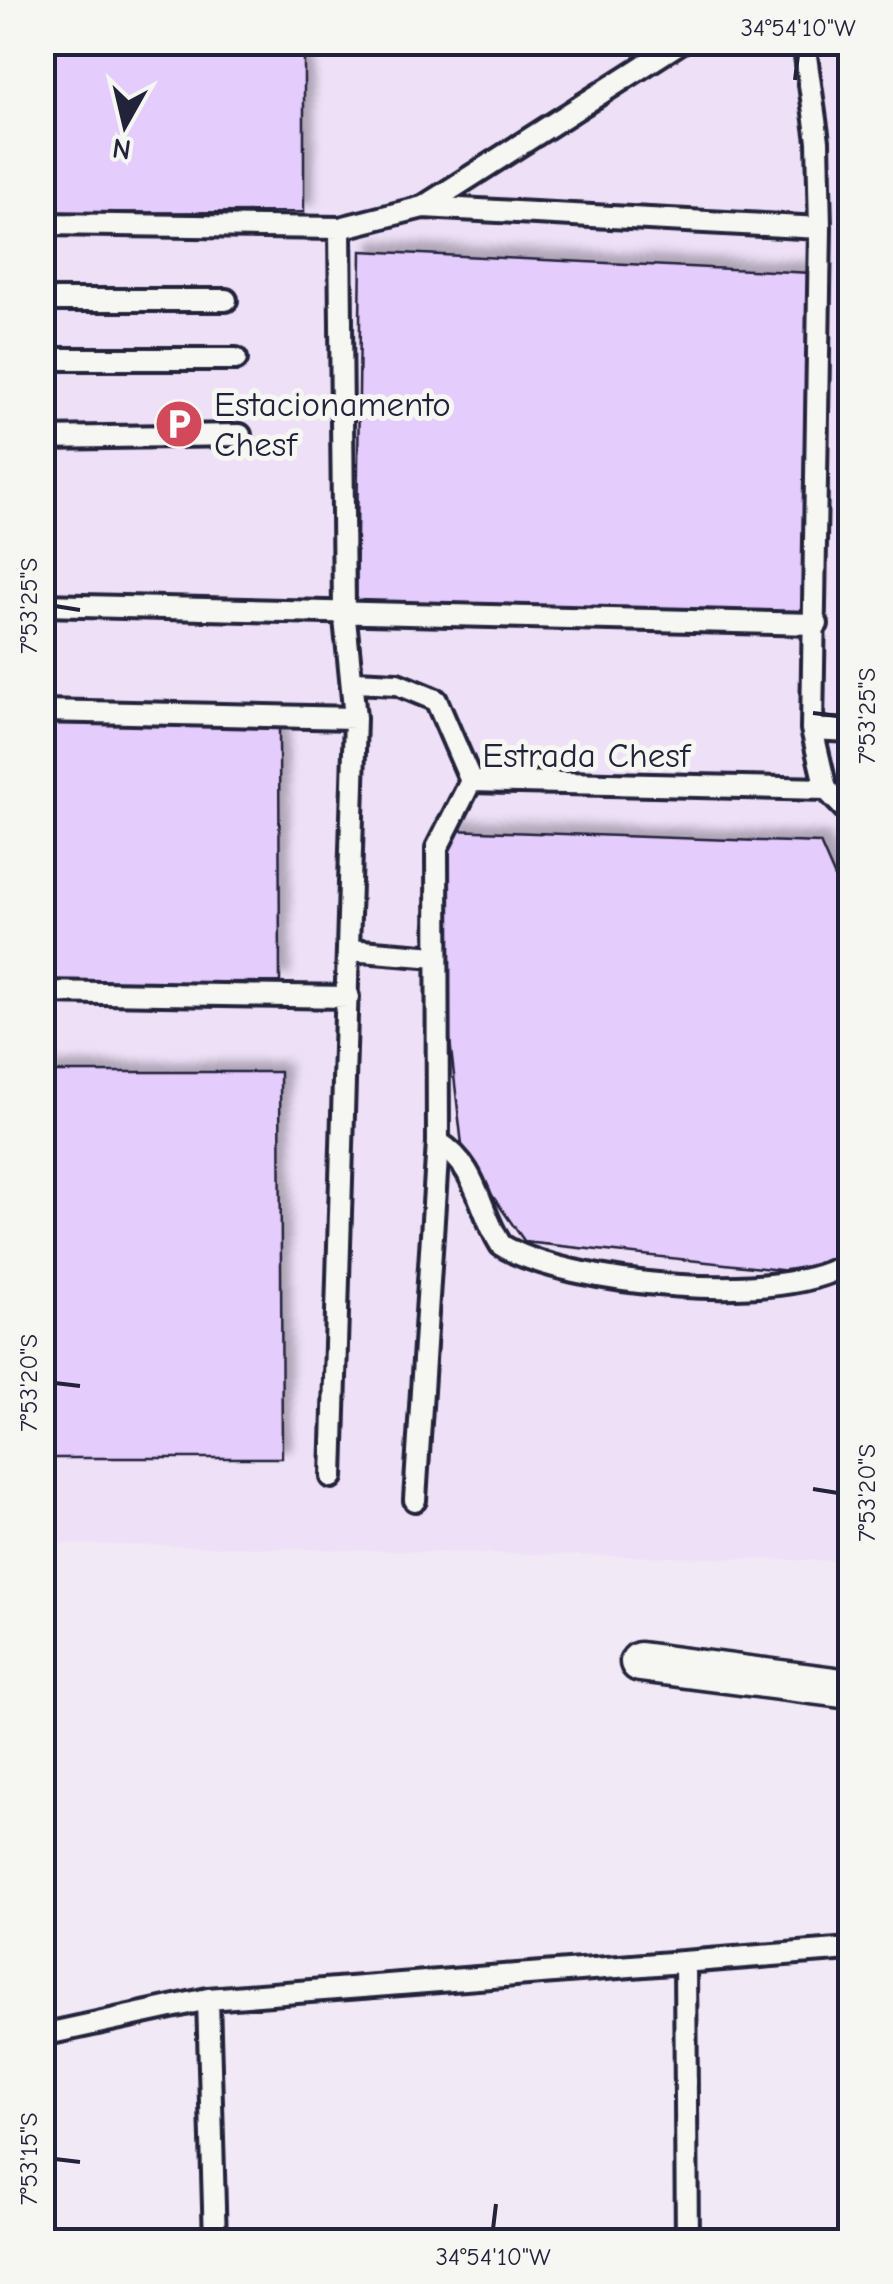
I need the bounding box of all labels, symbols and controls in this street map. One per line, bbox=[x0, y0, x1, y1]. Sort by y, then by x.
text: 34°54'10"W bbox=[740, 13, 856, 42]
north arrow bbox=[75, 75, 175, 175]
text: N bbox=[110, 132, 133, 166]
place label: Estacionamento Chesf bbox=[214, 384, 451, 465]
parking icon: Estacionamento Chesf bbox=[153, 398, 205, 450]
text: 7°53'25"S bbox=[14, 558, 43, 654]
text: 7°53'25"S bbox=[852, 668, 881, 764]
street label: Estrada Chesf bbox=[482, 735, 692, 776]
text: 7°53'20"S bbox=[14, 1334, 43, 1432]
text: 7°53'20"S bbox=[852, 1444, 881, 1542]
text: 7°53'15"S bbox=[14, 2112, 43, 2206]
text: 34°54'10"W bbox=[435, 2242, 551, 2271]

